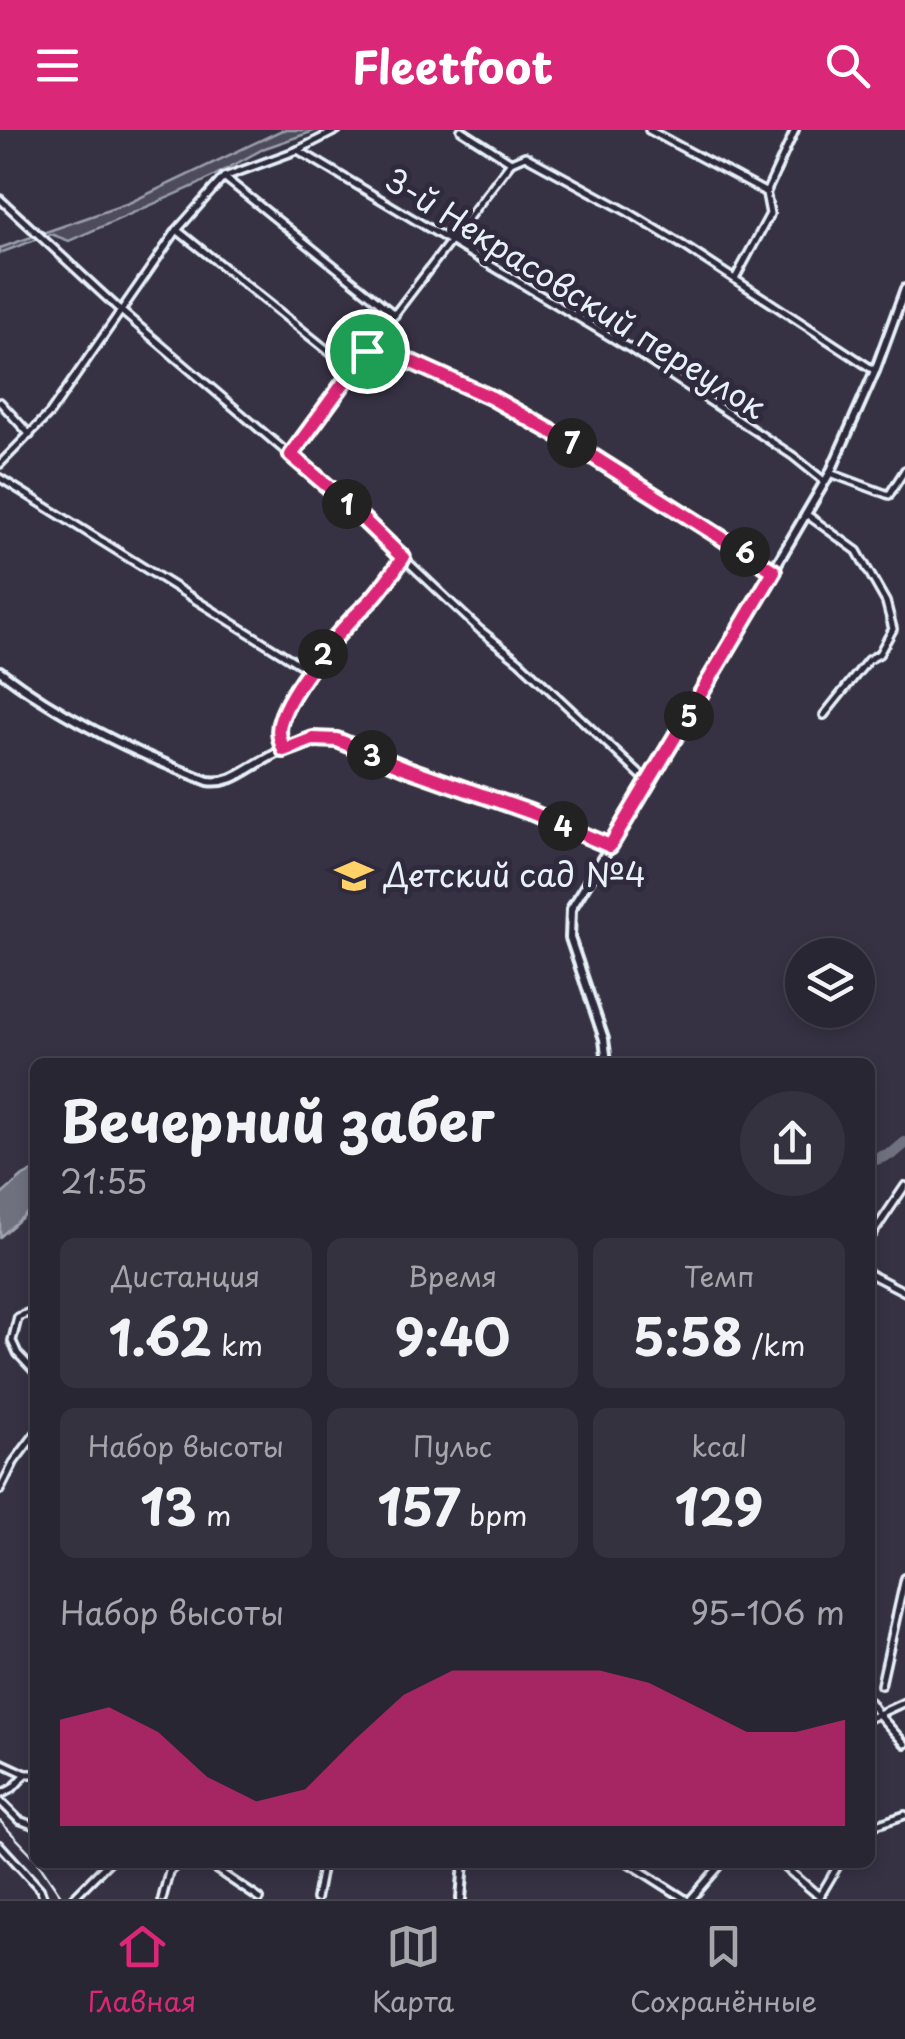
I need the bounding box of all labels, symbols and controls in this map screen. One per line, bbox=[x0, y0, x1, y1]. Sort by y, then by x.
text: Fleetfoot bbox=[352, 31, 553, 99]
icon: menu bbox=[30, 38, 85, 93]
icon: search bbox=[820, 38, 875, 93]
street label: 3-й Некрасовский переулок bbox=[376, 155, 776, 430]
pin bbox=[325, 309, 410, 394]
icon: arrive bbox=[340, 324, 395, 379]
pin: 7 bbox=[547, 418, 597, 468]
text: 7 bbox=[564, 421, 580, 464]
pin: 1 bbox=[322, 479, 372, 529]
text: 1 bbox=[340, 482, 354, 525]
pin: 6 bbox=[720, 527, 770, 577]
text: 6 bbox=[735, 530, 755, 573]
pin: 2 bbox=[298, 629, 348, 679]
text: 2 bbox=[313, 632, 333, 675]
pin: 5 bbox=[664, 691, 714, 741]
text: 5 bbox=[680, 694, 698, 737]
pin: 3 bbox=[347, 730, 397, 780]
text: 3 bbox=[363, 733, 381, 776]
pin: 4 bbox=[538, 801, 588, 851]
text: 4 bbox=[553, 804, 573, 847]
place label: Детский сад №4 bbox=[383, 850, 646, 898]
school or university icon: Детский сад №4 bbox=[333, 855, 375, 897]
map controls bbox=[785, 938, 875, 1028]
button: layers bbox=[785, 938, 875, 1028]
text: Вечерний забег bbox=[60, 1078, 494, 1161]
button: share bbox=[740, 1091, 845, 1196]
text: 21:55 bbox=[60, 1157, 147, 1205]
text: Дистанция bbox=[112, 1254, 260, 1297]
text: Время bbox=[408, 1254, 497, 1297]
text: Темп bbox=[684, 1254, 755, 1297]
text: 1.62 bbox=[109, 1297, 212, 1373]
text: 9:40 bbox=[395, 1297, 510, 1373]
text: 5:58 bbox=[633, 1297, 743, 1373]
text: km bbox=[212, 1323, 263, 1366]
text: /km bbox=[743, 1323, 805, 1366]
text: Набор высоты bbox=[88, 1424, 284, 1467]
text: Пульс bbox=[413, 1424, 492, 1467]
text: kcal bbox=[691, 1424, 747, 1467]
text: 13 bbox=[140, 1467, 197, 1543]
text: 157 bbox=[377, 1467, 460, 1543]
text: 129 bbox=[675, 1467, 763, 1543]
text: m bbox=[197, 1493, 231, 1536]
text: bpm bbox=[460, 1493, 528, 1536]
text: Набор высоты bbox=[60, 1588, 284, 1636]
text: 95–106 m bbox=[690, 1588, 845, 1636]
tab: Главная bbox=[88, 1919, 196, 2022]
tab: Карта bbox=[372, 1919, 454, 2022]
tab: Сохранённые bbox=[630, 1919, 817, 2022]

